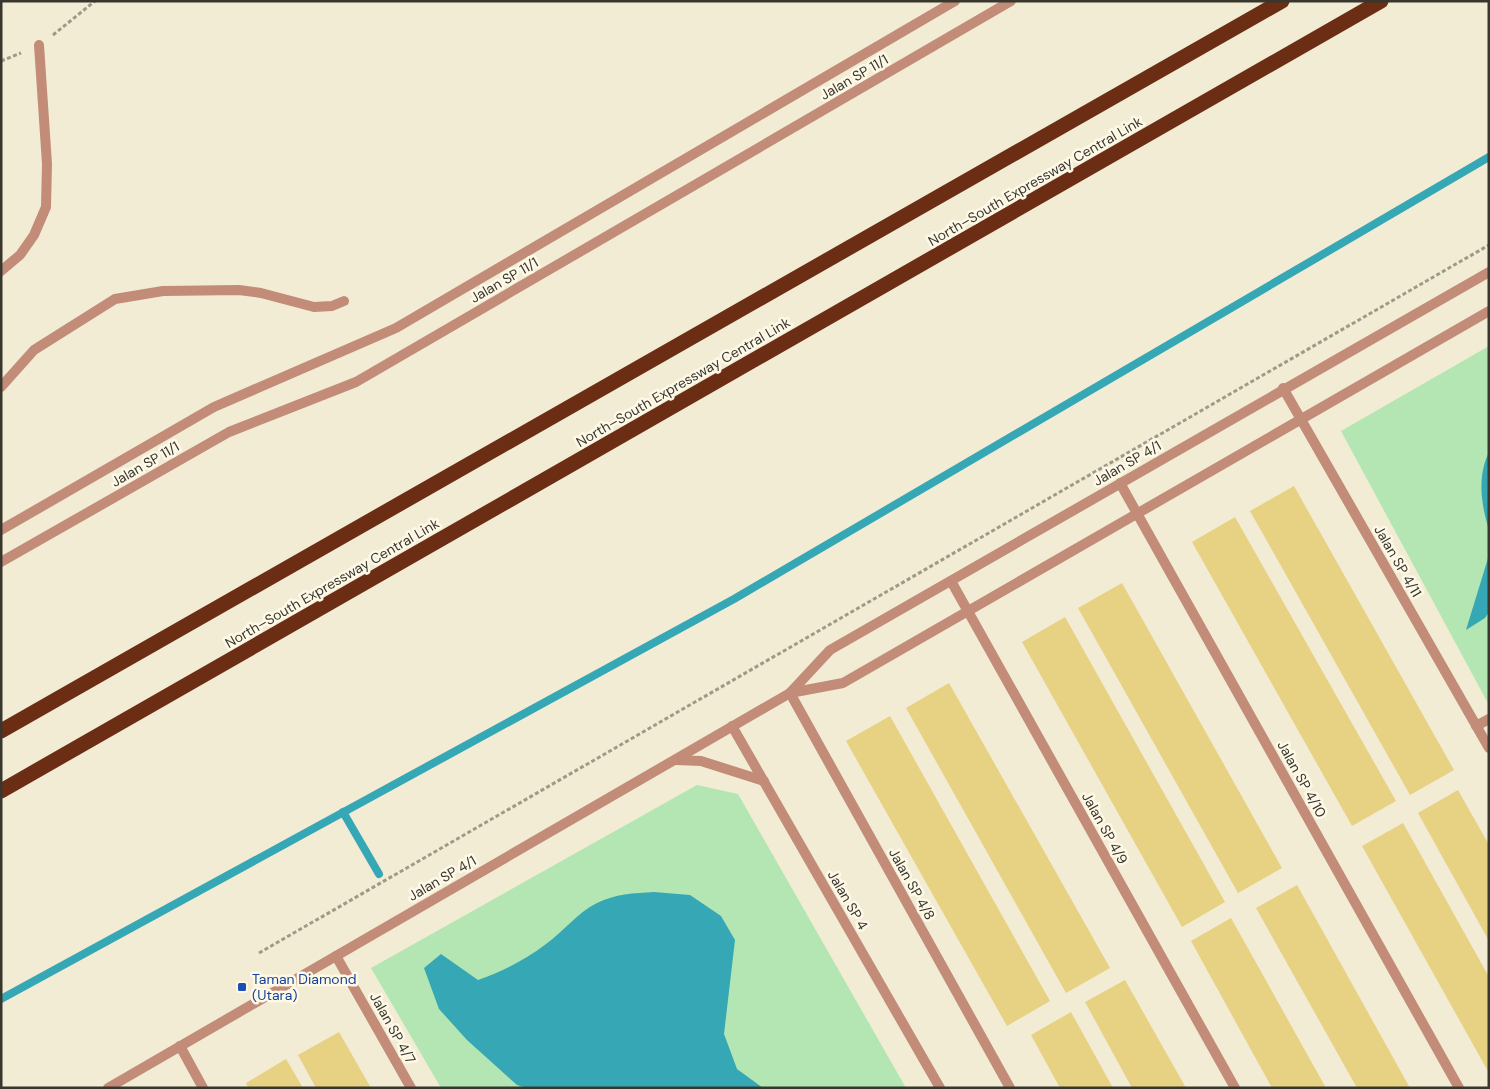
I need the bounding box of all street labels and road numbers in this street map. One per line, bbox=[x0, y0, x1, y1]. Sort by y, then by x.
street label: Jalan SP 11/1 bbox=[817, 50, 891, 104]
street label: North–South Expressway Central Link bbox=[925, 112, 1145, 250]
street label: Jalan SP 11/1 bbox=[467, 253, 541, 307]
street label: North–South Expressway Central Link bbox=[573, 313, 793, 451]
street label: Jalan SP 4/1 bbox=[1090, 436, 1164, 490]
street label: Jalan SP 11/1 bbox=[108, 437, 182, 491]
street label: North–South Expressway Central Link bbox=[222, 514, 442, 652]
street label: Jalan SP 4/11 bbox=[1370, 522, 1426, 600]
street label: Jalan SP 4/10 bbox=[1274, 737, 1330, 821]
street label: Jalan SP 4/9 bbox=[1078, 789, 1132, 867]
street label: Jalan SP 4/8 bbox=[885, 845, 939, 923]
street label: Jalan SP 4/1 bbox=[405, 851, 479, 905]
street label: Jalan SP 4 bbox=[824, 867, 872, 933]
street label: Jalan SP 4/7 bbox=[366, 989, 420, 1067]

